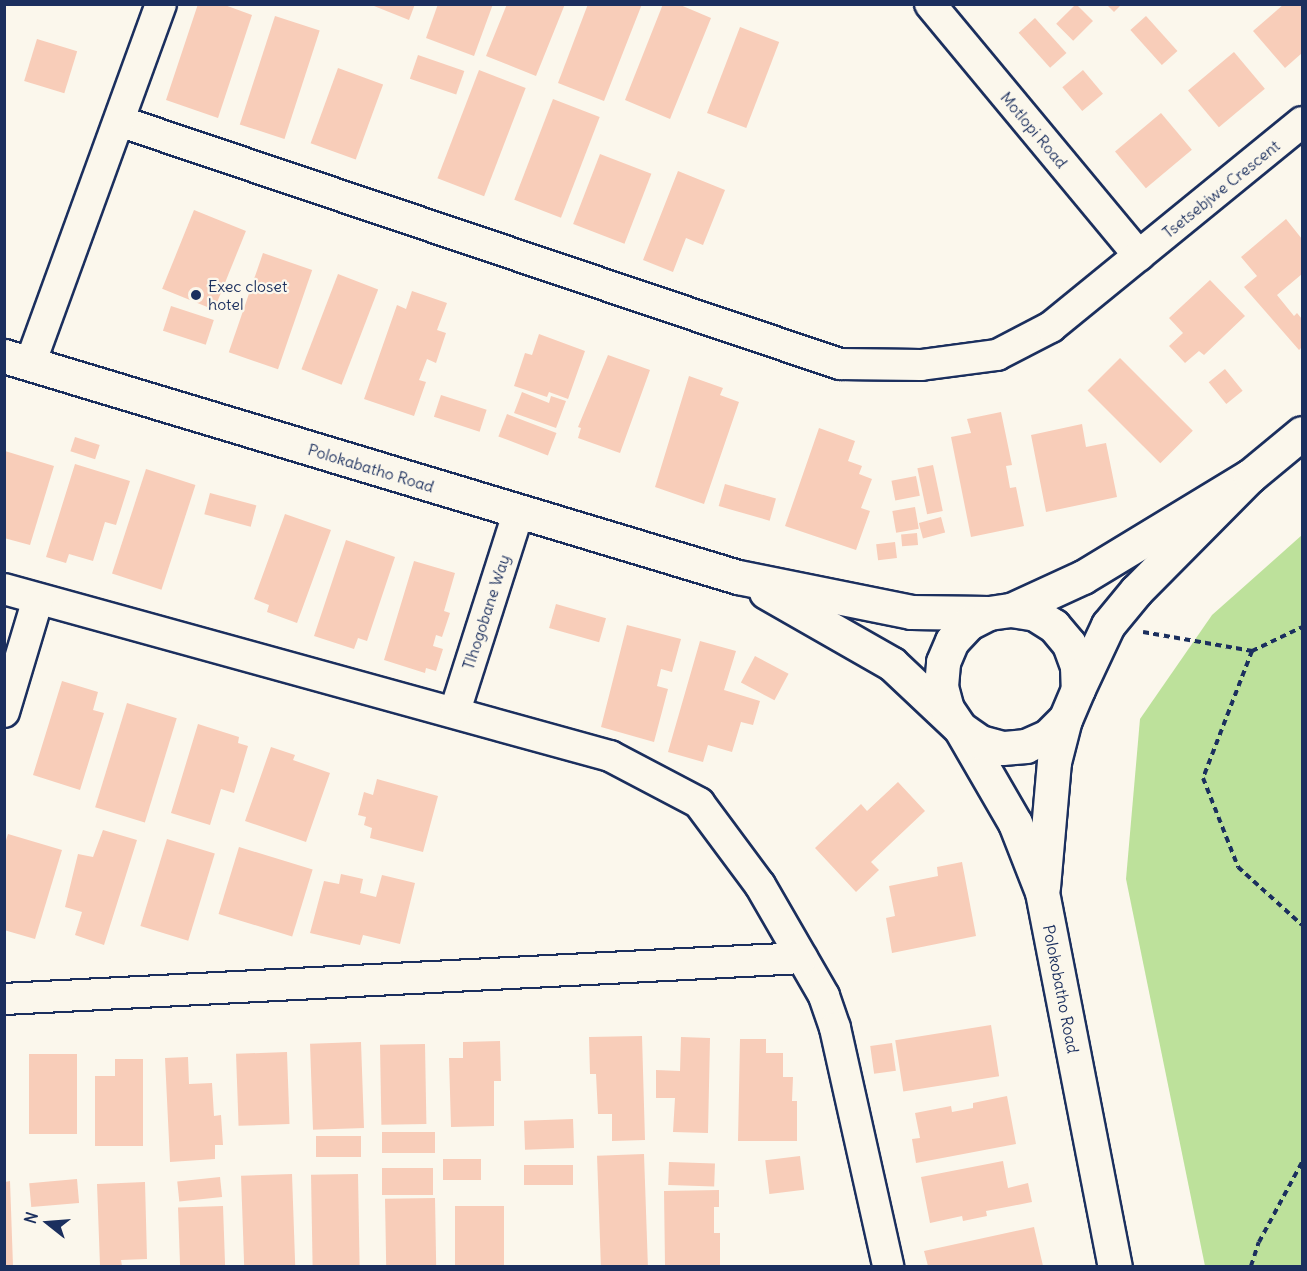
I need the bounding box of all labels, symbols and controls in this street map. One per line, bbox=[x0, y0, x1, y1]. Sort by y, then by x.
street label: Motlopi Road bbox=[997, 88, 1071, 172]
street label: Tsetsebjwe Crescent bbox=[1159, 136, 1283, 242]
place label: Exec closet hotel bbox=[208, 276, 287, 314]
marker: Exec closet hotel bbox=[189, 288, 203, 302]
street label: Polokabatho Road bbox=[306, 440, 436, 496]
street label: Tlhogobane Way bbox=[458, 552, 514, 672]
street label: Polokobatho Road bbox=[1039, 923, 1083, 1055]
north arrow bbox=[18, 1193, 78, 1253]
text: N bbox=[20, 1210, 42, 1226]

